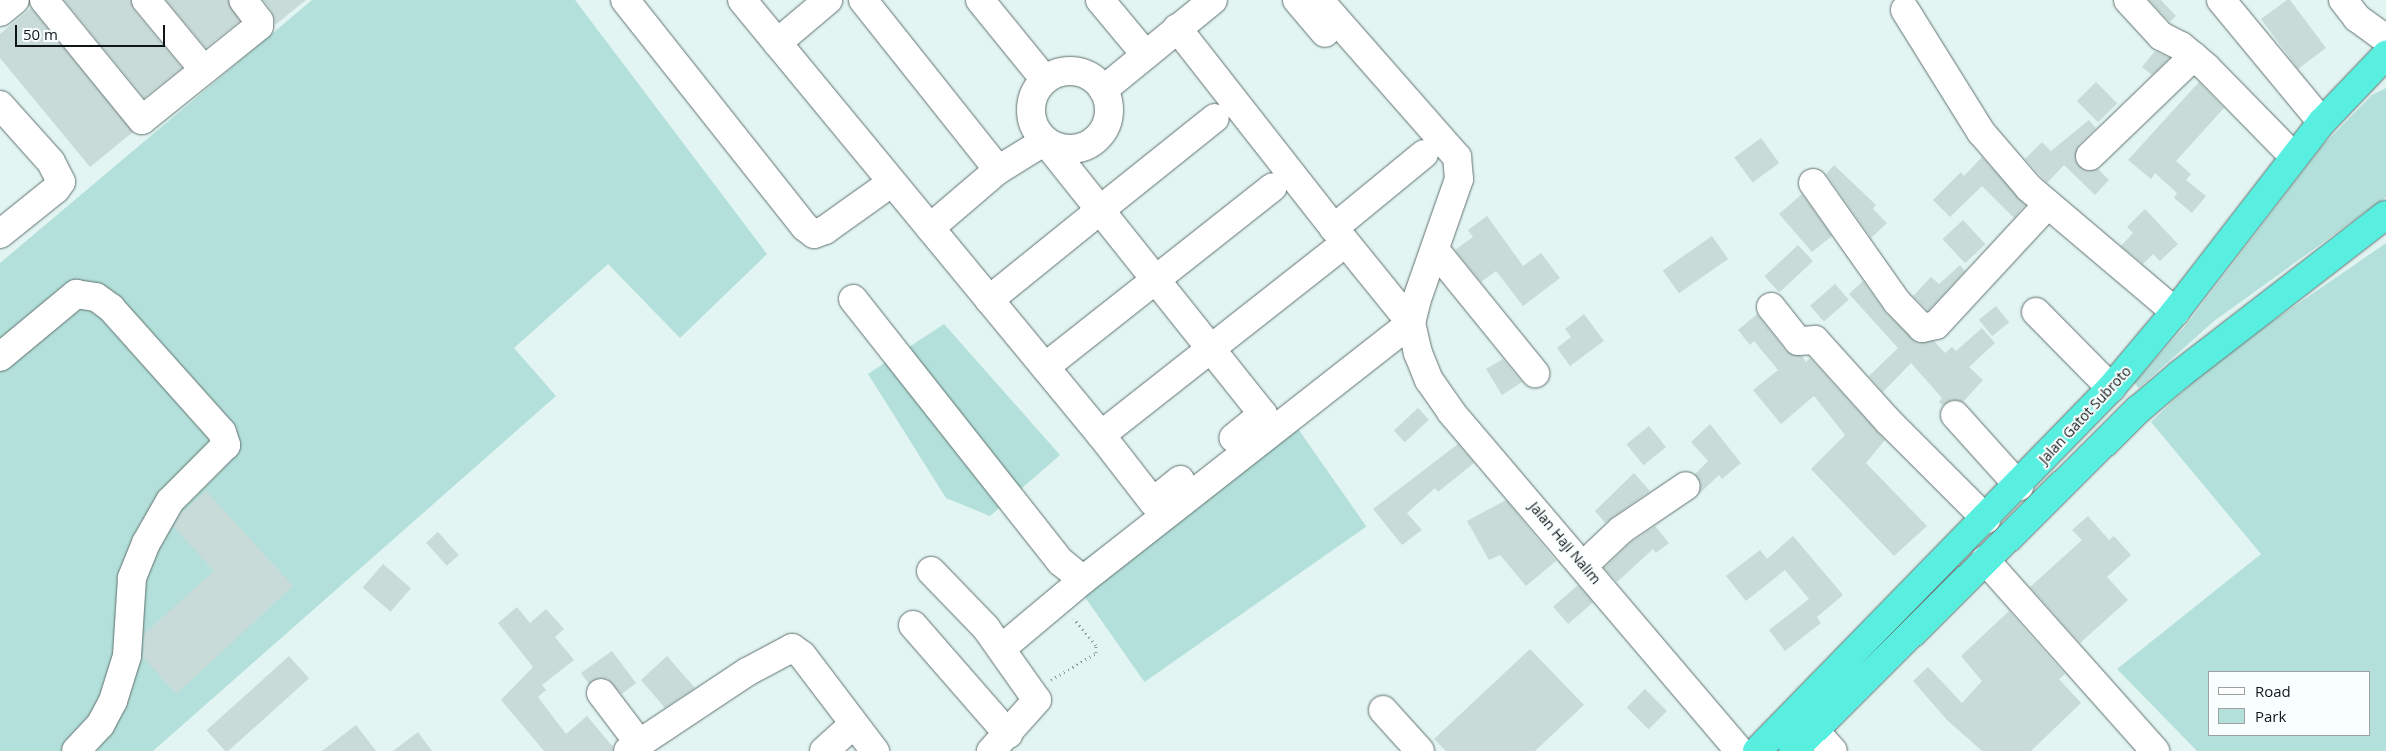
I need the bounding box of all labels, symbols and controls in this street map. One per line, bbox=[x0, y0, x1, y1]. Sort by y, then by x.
scale bar bbox=[18, 15, 168, 47]
text: 50 m bbox=[23, 24, 58, 44]
street label: Jalan Gatot Subroto bbox=[2035, 363, 2135, 467]
street label: Jalan Haji Nalim bbox=[1526, 498, 1604, 588]
legend bbox=[2208, 671, 2371, 736]
text: Road bbox=[2255, 681, 2291, 701]
text: Park bbox=[2255, 706, 2286, 726]

